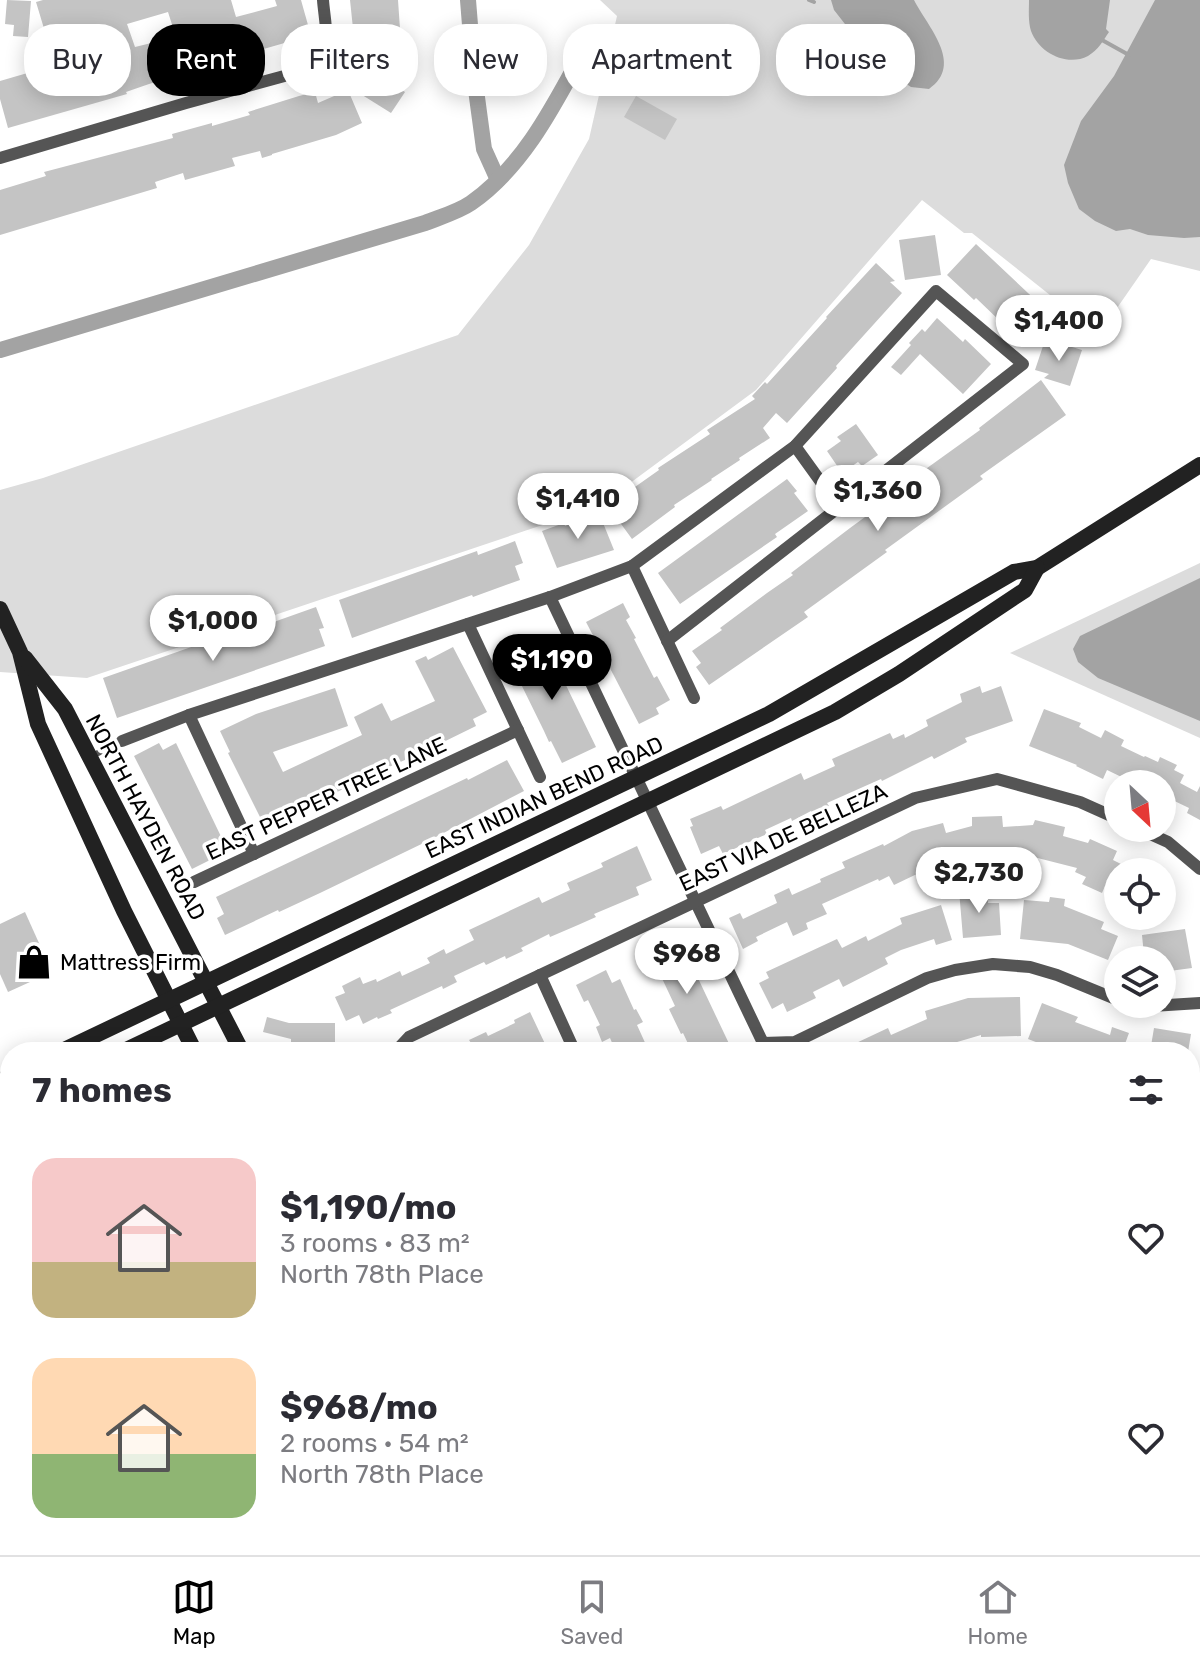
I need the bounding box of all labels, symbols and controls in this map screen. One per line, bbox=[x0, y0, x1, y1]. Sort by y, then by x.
chip: Buy bbox=[24, 24, 131, 96]
chip: Rent bbox=[147, 24, 265, 96]
chip: Filters bbox=[281, 24, 418, 96]
chip: New bbox=[434, 24, 547, 96]
chip: Apartment bbox=[563, 24, 760, 96]
chip: House bbox=[776, 24, 915, 96]
pin: $1,400 bbox=[994, 295, 1124, 363]
text: $1,400 bbox=[1014, 305, 1104, 336]
pin: $1,360 bbox=[813, 465, 943, 533]
pin: $1,410 bbox=[513, 473, 643, 541]
text: $1,360 bbox=[833, 475, 923, 506]
text: $1,410 bbox=[535, 483, 621, 514]
pin: $1,000 bbox=[148, 595, 278, 663]
text: $1,000 bbox=[168, 605, 258, 636]
pin: $1,190 bbox=[487, 634, 617, 702]
text: $1,190 bbox=[510, 644, 594, 675]
street label: NORTH HAYDEN ROAD bbox=[80, 710, 211, 925]
street label: EAST INDIAN BEND ROAD bbox=[421, 730, 668, 865]
street label: EAST PEPPER TREE LANE bbox=[202, 731, 451, 866]
north arrow bbox=[1104, 770, 1176, 842]
map controls bbox=[1104, 770, 1176, 1018]
street label: EAST VIA DE BELLEZA bbox=[675, 777, 892, 898]
pin: $2,730 bbox=[914, 847, 1044, 915]
text: $2,730 bbox=[934, 857, 1024, 888]
button: locate bbox=[1104, 858, 1176, 930]
pin: $968 bbox=[640, 928, 734, 996]
text: $968 bbox=[653, 938, 721, 969]
shop icon: Mattress Firm bbox=[15, 943, 53, 981]
button: layers bbox=[1104, 946, 1176, 1018]
place label: Mattress Firm bbox=[60, 949, 201, 976]
icon: filters bbox=[1124, 1068, 1168, 1112]
text: 7 homes bbox=[32, 1070, 172, 1111]
text: $1,190/mo bbox=[280, 1187, 456, 1228]
icon: home bbox=[96, 1190, 192, 1286]
icon: heart bbox=[1124, 1216, 1168, 1260]
text: 3 rooms · 83 m² bbox=[280, 1228, 470, 1259]
text: North 78th Place bbox=[280, 1259, 484, 1290]
text: $968/mo bbox=[280, 1387, 438, 1428]
icon: home bbox=[96, 1390, 192, 1486]
icon: heart bbox=[1124, 1416, 1168, 1460]
text: 2 rooms · 54 m² bbox=[280, 1428, 469, 1459]
text: North 78th Place bbox=[280, 1459, 484, 1490]
tab: Map bbox=[172, 1575, 216, 1650]
tab: Saved bbox=[560, 1575, 623, 1650]
tab: Home bbox=[968, 1575, 1028, 1650]

